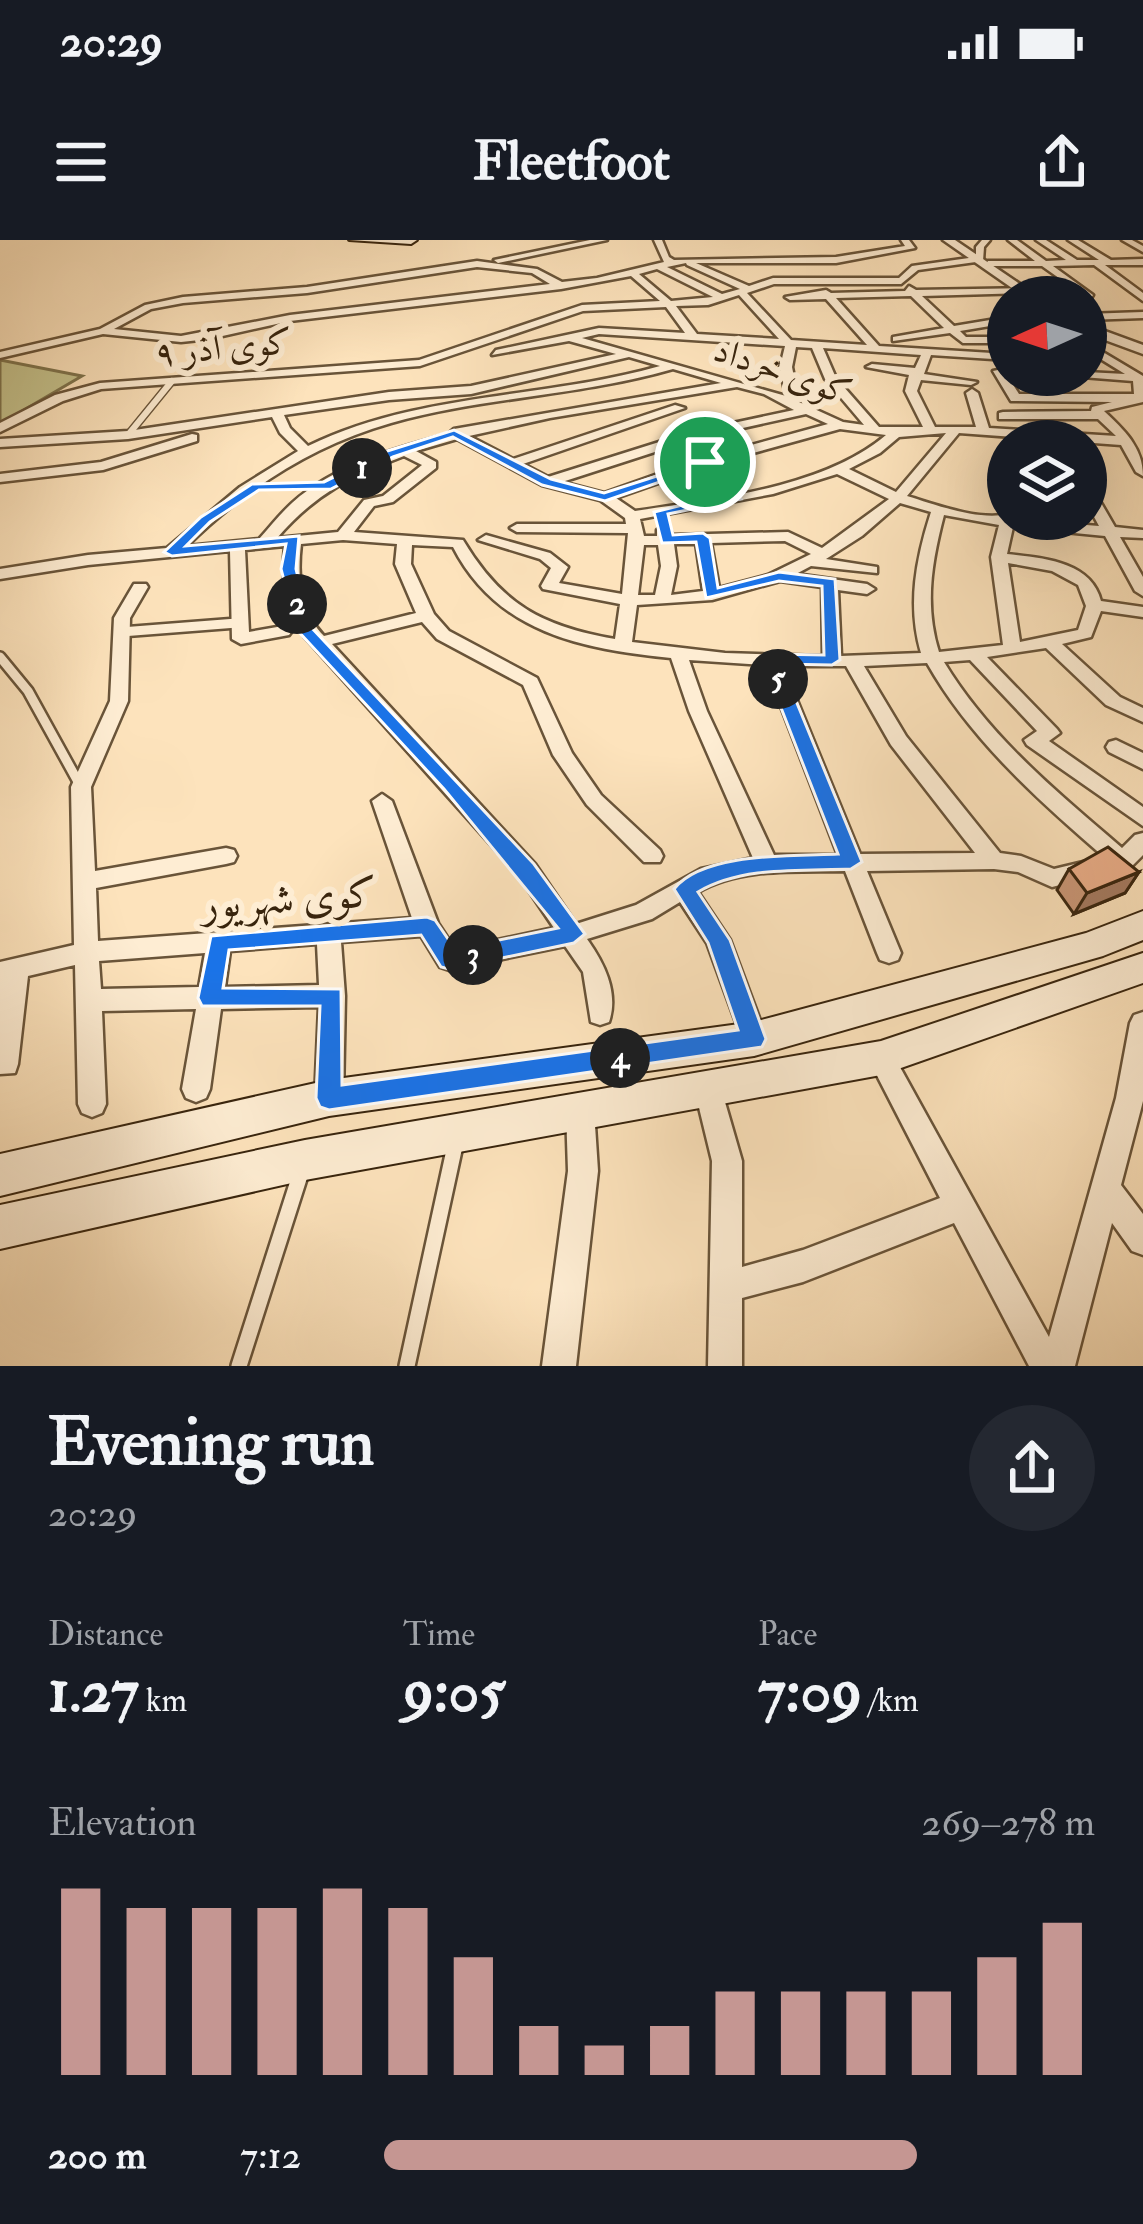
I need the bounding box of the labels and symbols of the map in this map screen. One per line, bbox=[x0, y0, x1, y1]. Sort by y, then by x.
north arrow bbox=[987, 276, 1107, 396]
street label: کوی آذر ۹ bbox=[152, 319, 294, 376]
street label: کوی خرداد bbox=[708, 327, 857, 416]
pin bbox=[654, 411, 756, 513]
pin: 1 bbox=[332, 438, 392, 498]
pin: 2 bbox=[267, 574, 327, 634]
pin: 5 bbox=[748, 649, 808, 709]
street label: کوی شهریور bbox=[196, 867, 379, 931]
pin: 3 bbox=[443, 925, 503, 985]
pin: 4 bbox=[590, 1028, 650, 1088]

